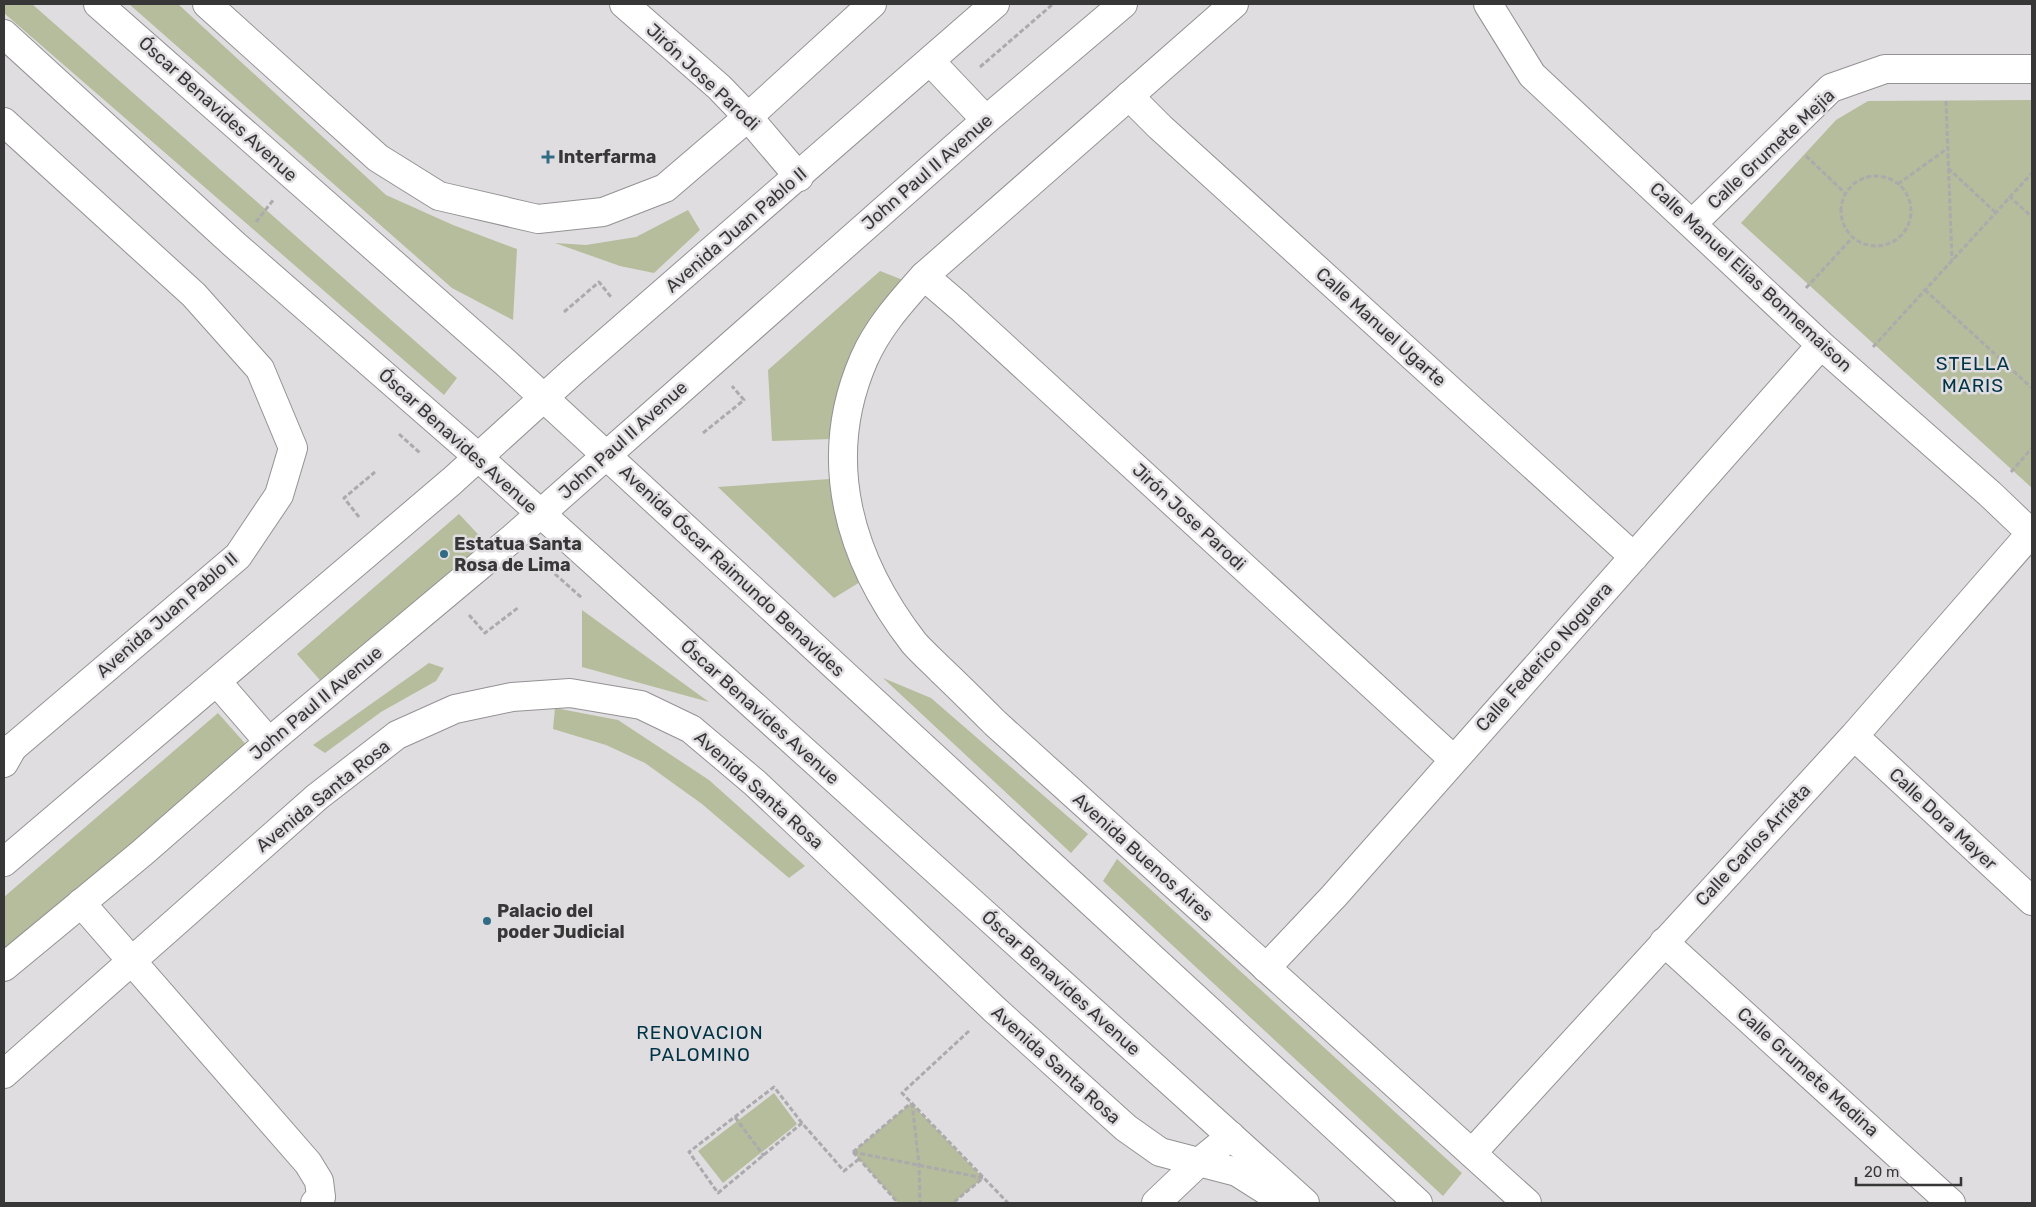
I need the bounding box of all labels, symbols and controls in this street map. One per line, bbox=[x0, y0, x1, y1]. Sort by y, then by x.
street label: Jirón Jose Parodi bbox=[642, 19, 764, 135]
street label: Óscar Benavides Avenue bbox=[134, 32, 302, 186]
street label: Calle Grumete Mejia bbox=[1703, 84, 1839, 214]
street label: John Paul II Avenue bbox=[857, 109, 997, 235]
place label: Interfarma bbox=[558, 146, 656, 168]
marker: Interfarma bbox=[542, 151, 554, 163]
street label: Avenida Juan Pablo II bbox=[661, 163, 811, 297]
street label: Calle Manuel Elias Bonnemaison bbox=[1645, 178, 1857, 376]
street label: Calle Manuel Ugarte bbox=[1311, 263, 1451, 391]
district label: STELLA MARIS bbox=[1936, 352, 2010, 397]
street label: Óscar Benavides Avenue bbox=[374, 364, 542, 518]
street label: John Paul II Avenue bbox=[554, 376, 692, 504]
street label: Jirón Jose Parodi bbox=[1128, 459, 1250, 575]
street label: Avenida Óscar Raimundo Benavides bbox=[615, 461, 849, 681]
place label: Estatua Santa Rosa de Lima bbox=[454, 533, 582, 576]
street label: Avenida Juan Pablo II bbox=[92, 548, 242, 682]
marker: Estatua Santa Rosa de Lima bbox=[438, 548, 450, 560]
street label: Calle Federico Noguera bbox=[1471, 578, 1617, 736]
street label: Óscar Benavides Avenue bbox=[676, 635, 844, 789]
street label: John Paul II Avenue bbox=[245, 641, 387, 765]
street label: Avenida Santa Rosa bbox=[690, 726, 828, 854]
street label: Avenida Santa Rosa bbox=[252, 735, 394, 857]
street label: Calle Dora Mayer bbox=[1884, 763, 2002, 875]
street label: Calle Carlos Arrieta bbox=[1691, 779, 1815, 911]
street label: Avenida Buenos Aires bbox=[1068, 788, 1218, 926]
place label: Palacio del poder Judicial bbox=[497, 900, 625, 943]
street label: Óscar Benavides Avenue bbox=[977, 906, 1145, 1060]
marker: Palacio del poder Judicial bbox=[481, 915, 493, 927]
street label: Avenida Santa Rosa bbox=[987, 1001, 1125, 1129]
street label: Calle Grumete Medina bbox=[1733, 1003, 1883, 1141]
district label: RENOVACION PALOMINO bbox=[636, 1021, 764, 1066]
scale bar bbox=[1856, 1154, 1961, 1186]
text: 20 m bbox=[1864, 1163, 1899, 1181]

